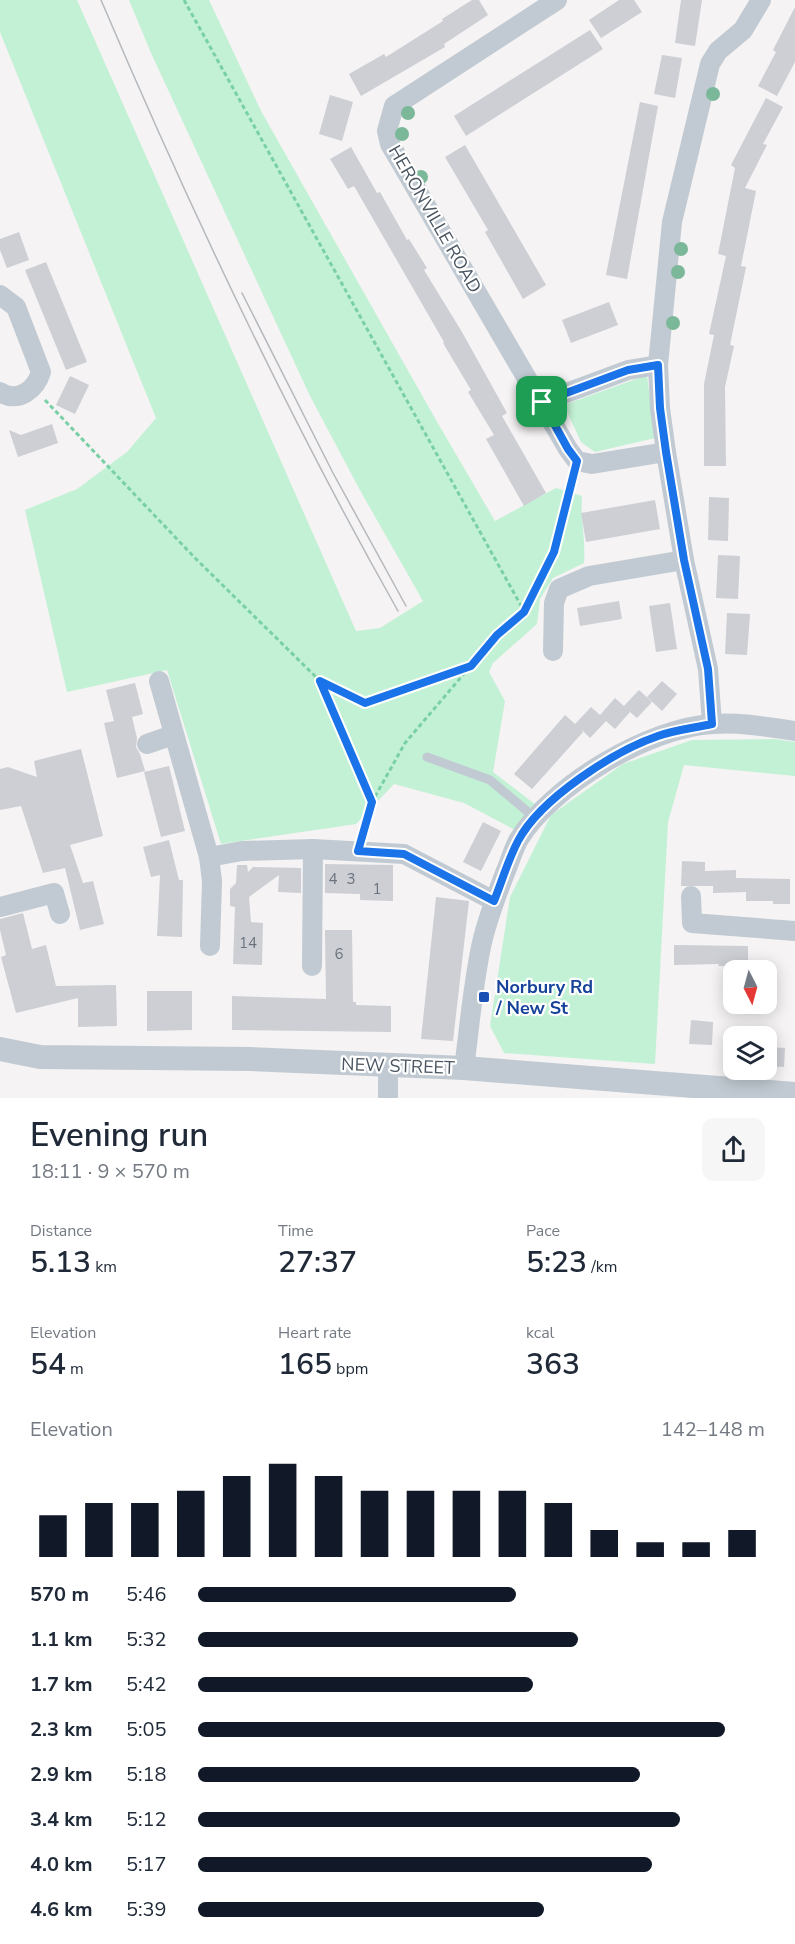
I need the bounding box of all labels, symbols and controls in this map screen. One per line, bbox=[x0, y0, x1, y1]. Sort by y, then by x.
street label: HERONVILLE ROAD bbox=[383, 141, 487, 297]
pin bbox=[516, 376, 567, 427]
icon: arrive bbox=[525, 385, 558, 418]
house number: 4 bbox=[328, 869, 338, 889]
house number: 3 bbox=[346, 869, 356, 889]
house number: 1 bbox=[372, 879, 382, 899]
house number: 14 bbox=[239, 933, 257, 953]
house number: 6 bbox=[334, 944, 344, 964]
north arrow bbox=[723, 960, 777, 1014]
map controls bbox=[723, 960, 777, 1080]
place label: Norbury Rd / New St bbox=[495, 975, 593, 1020]
marker: Norbury Rd / New St bbox=[477, 990, 491, 1004]
button: layers bbox=[723, 1026, 777, 1080]
street label: NEW STREET bbox=[341, 1052, 455, 1080]
text: Evening run bbox=[30, 1113, 208, 1158]
button: share bbox=[702, 1118, 765, 1181]
text: 18:11 · 9 × 570 m bbox=[30, 1158, 190, 1185]
text: Distance bbox=[30, 1220, 92, 1242]
text: Time bbox=[278, 1220, 314, 1242]
text: Pace bbox=[526, 1220, 560, 1242]
text: 5.13 bbox=[30, 1242, 91, 1283]
text: 27:37 bbox=[278, 1242, 357, 1283]
text: 5:23 bbox=[526, 1242, 587, 1283]
text: km bbox=[91, 1256, 117, 1278]
text: /km bbox=[587, 1256, 617, 1278]
text: Elevation bbox=[30, 1322, 96, 1344]
text: Heart rate bbox=[278, 1322, 351, 1344]
text: kcal bbox=[526, 1322, 554, 1344]
text: 54 bbox=[30, 1344, 66, 1385]
text: 165 bbox=[278, 1344, 332, 1385]
text: 363 bbox=[526, 1344, 580, 1385]
text: m bbox=[66, 1358, 84, 1380]
text: bpm bbox=[332, 1358, 368, 1380]
text: Elevation bbox=[30, 1416, 113, 1443]
text: 142–148 m bbox=[661, 1416, 765, 1443]
text: 570 m bbox=[30, 1581, 89, 1608]
text: 5:46 bbox=[126, 1581, 167, 1608]
text: 1.1 km bbox=[30, 1626, 93, 1653]
text: 5:32 bbox=[126, 1626, 167, 1653]
text: 1.7 km bbox=[30, 1671, 93, 1698]
text: 5:42 bbox=[126, 1671, 167, 1698]
text: 2.3 km bbox=[30, 1716, 93, 1743]
text: 5:05 bbox=[126, 1716, 167, 1743]
text: 2.9 km bbox=[30, 1761, 93, 1788]
text: 5:18 bbox=[126, 1761, 167, 1788]
text: 3.4 km bbox=[30, 1806, 93, 1833]
text: 5:12 bbox=[126, 1806, 167, 1833]
text: 4.0 km bbox=[30, 1851, 93, 1878]
text: 5:17 bbox=[126, 1851, 167, 1878]
text: 4.6 km bbox=[30, 1896, 93, 1923]
text: 5:39 bbox=[126, 1896, 167, 1923]

